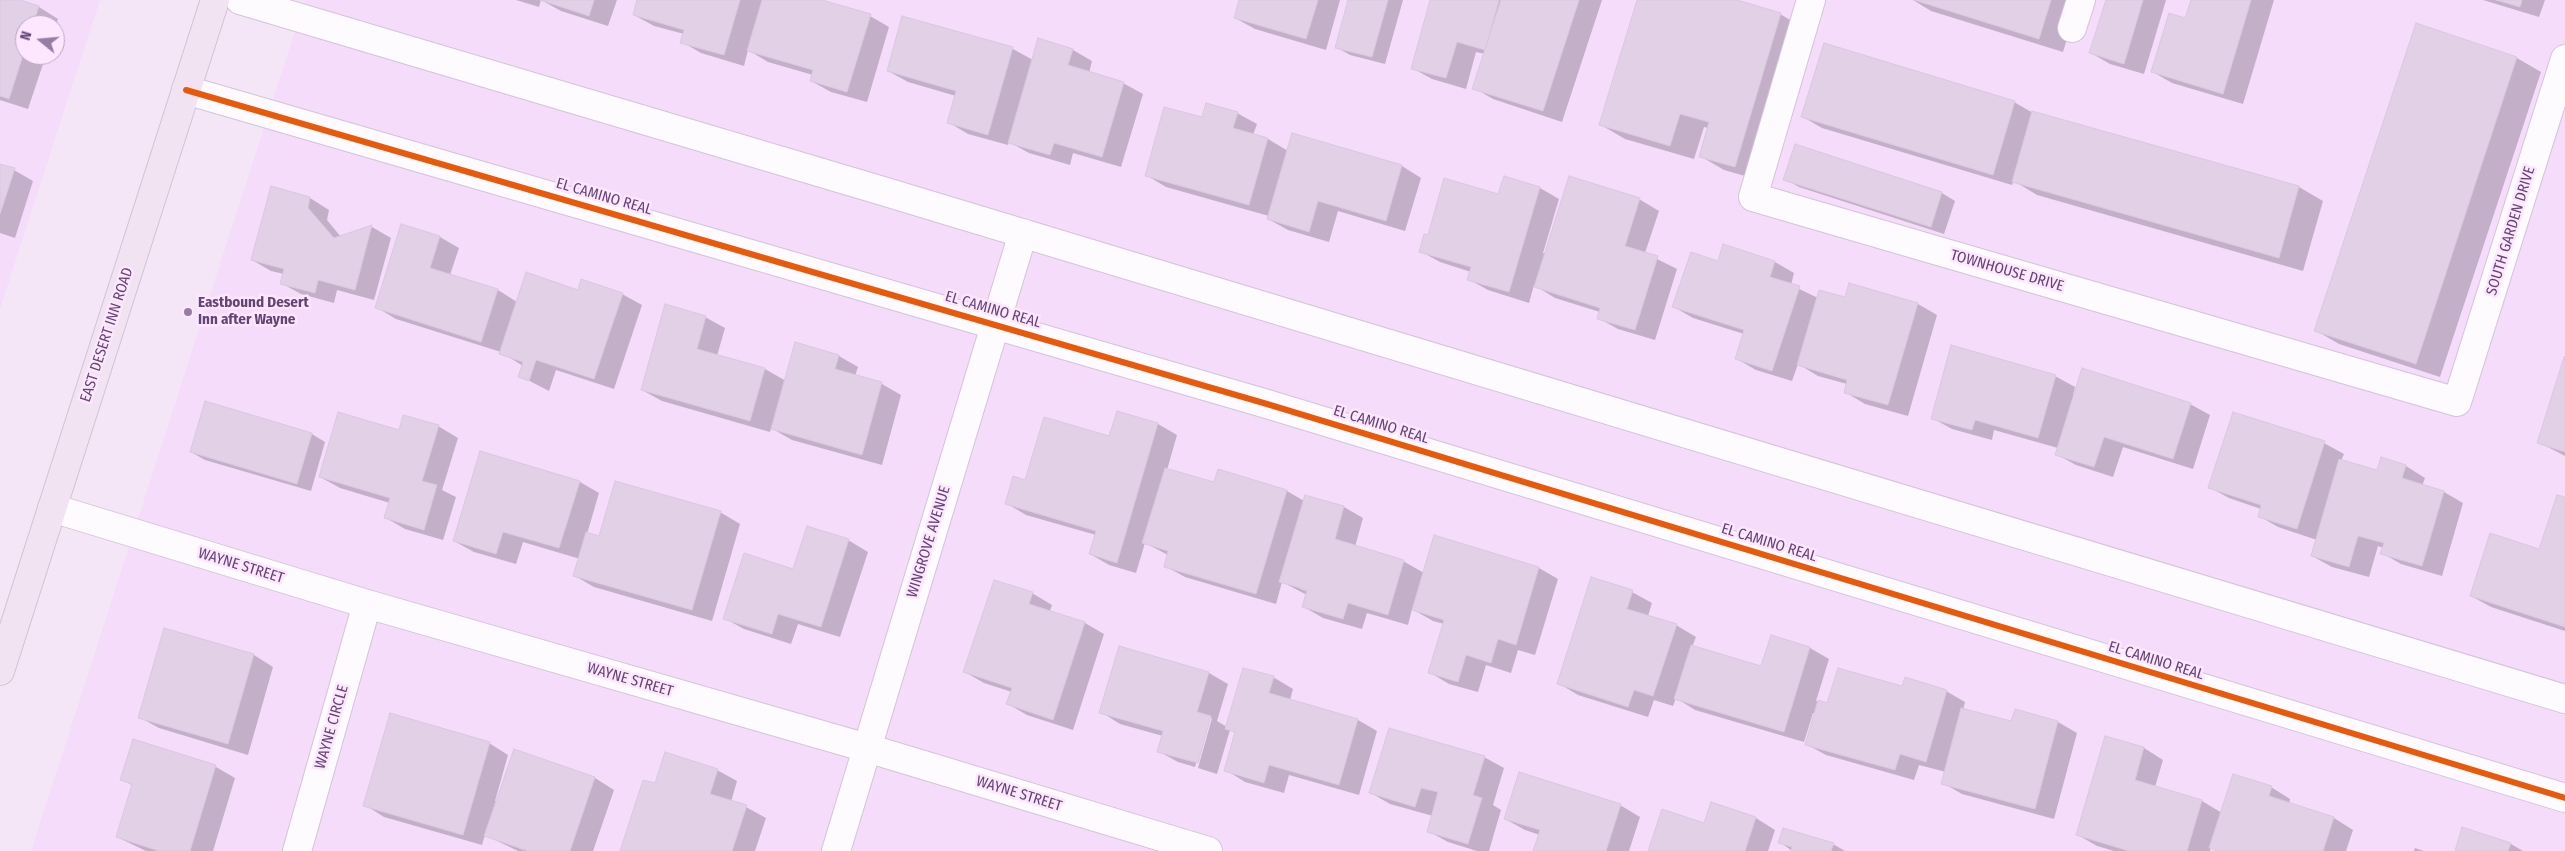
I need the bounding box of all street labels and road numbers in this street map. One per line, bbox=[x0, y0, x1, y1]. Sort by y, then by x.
street label: SOUTH GARDEN DRIVE bbox=[2483, 164, 2539, 298]
street label: EL CAMINO REAL bbox=[554, 175, 654, 219]
street label: TOWNHOUSE DRIVE bbox=[1948, 246, 2066, 296]
street label: EAST DESERT INN ROAD bbox=[77, 265, 137, 405]
street label: EL CAMINO REAL bbox=[943, 288, 1043, 332]
street label: EL CAMINO REAL bbox=[1331, 402, 1431, 448]
street label: WINGROVE AVENUE bbox=[903, 484, 955, 600]
street label: EL CAMINO REAL bbox=[1719, 520, 1819, 566]
street label: WAYNE STREET bbox=[196, 544, 286, 588]
street label: EL CAMINO REAL bbox=[2106, 638, 2206, 684]
street label: WAYNE STREET bbox=[585, 659, 675, 701]
street label: WAYNE CIRCLE bbox=[311, 683, 353, 771]
street label: WAYNE STREET bbox=[974, 772, 1064, 816]

